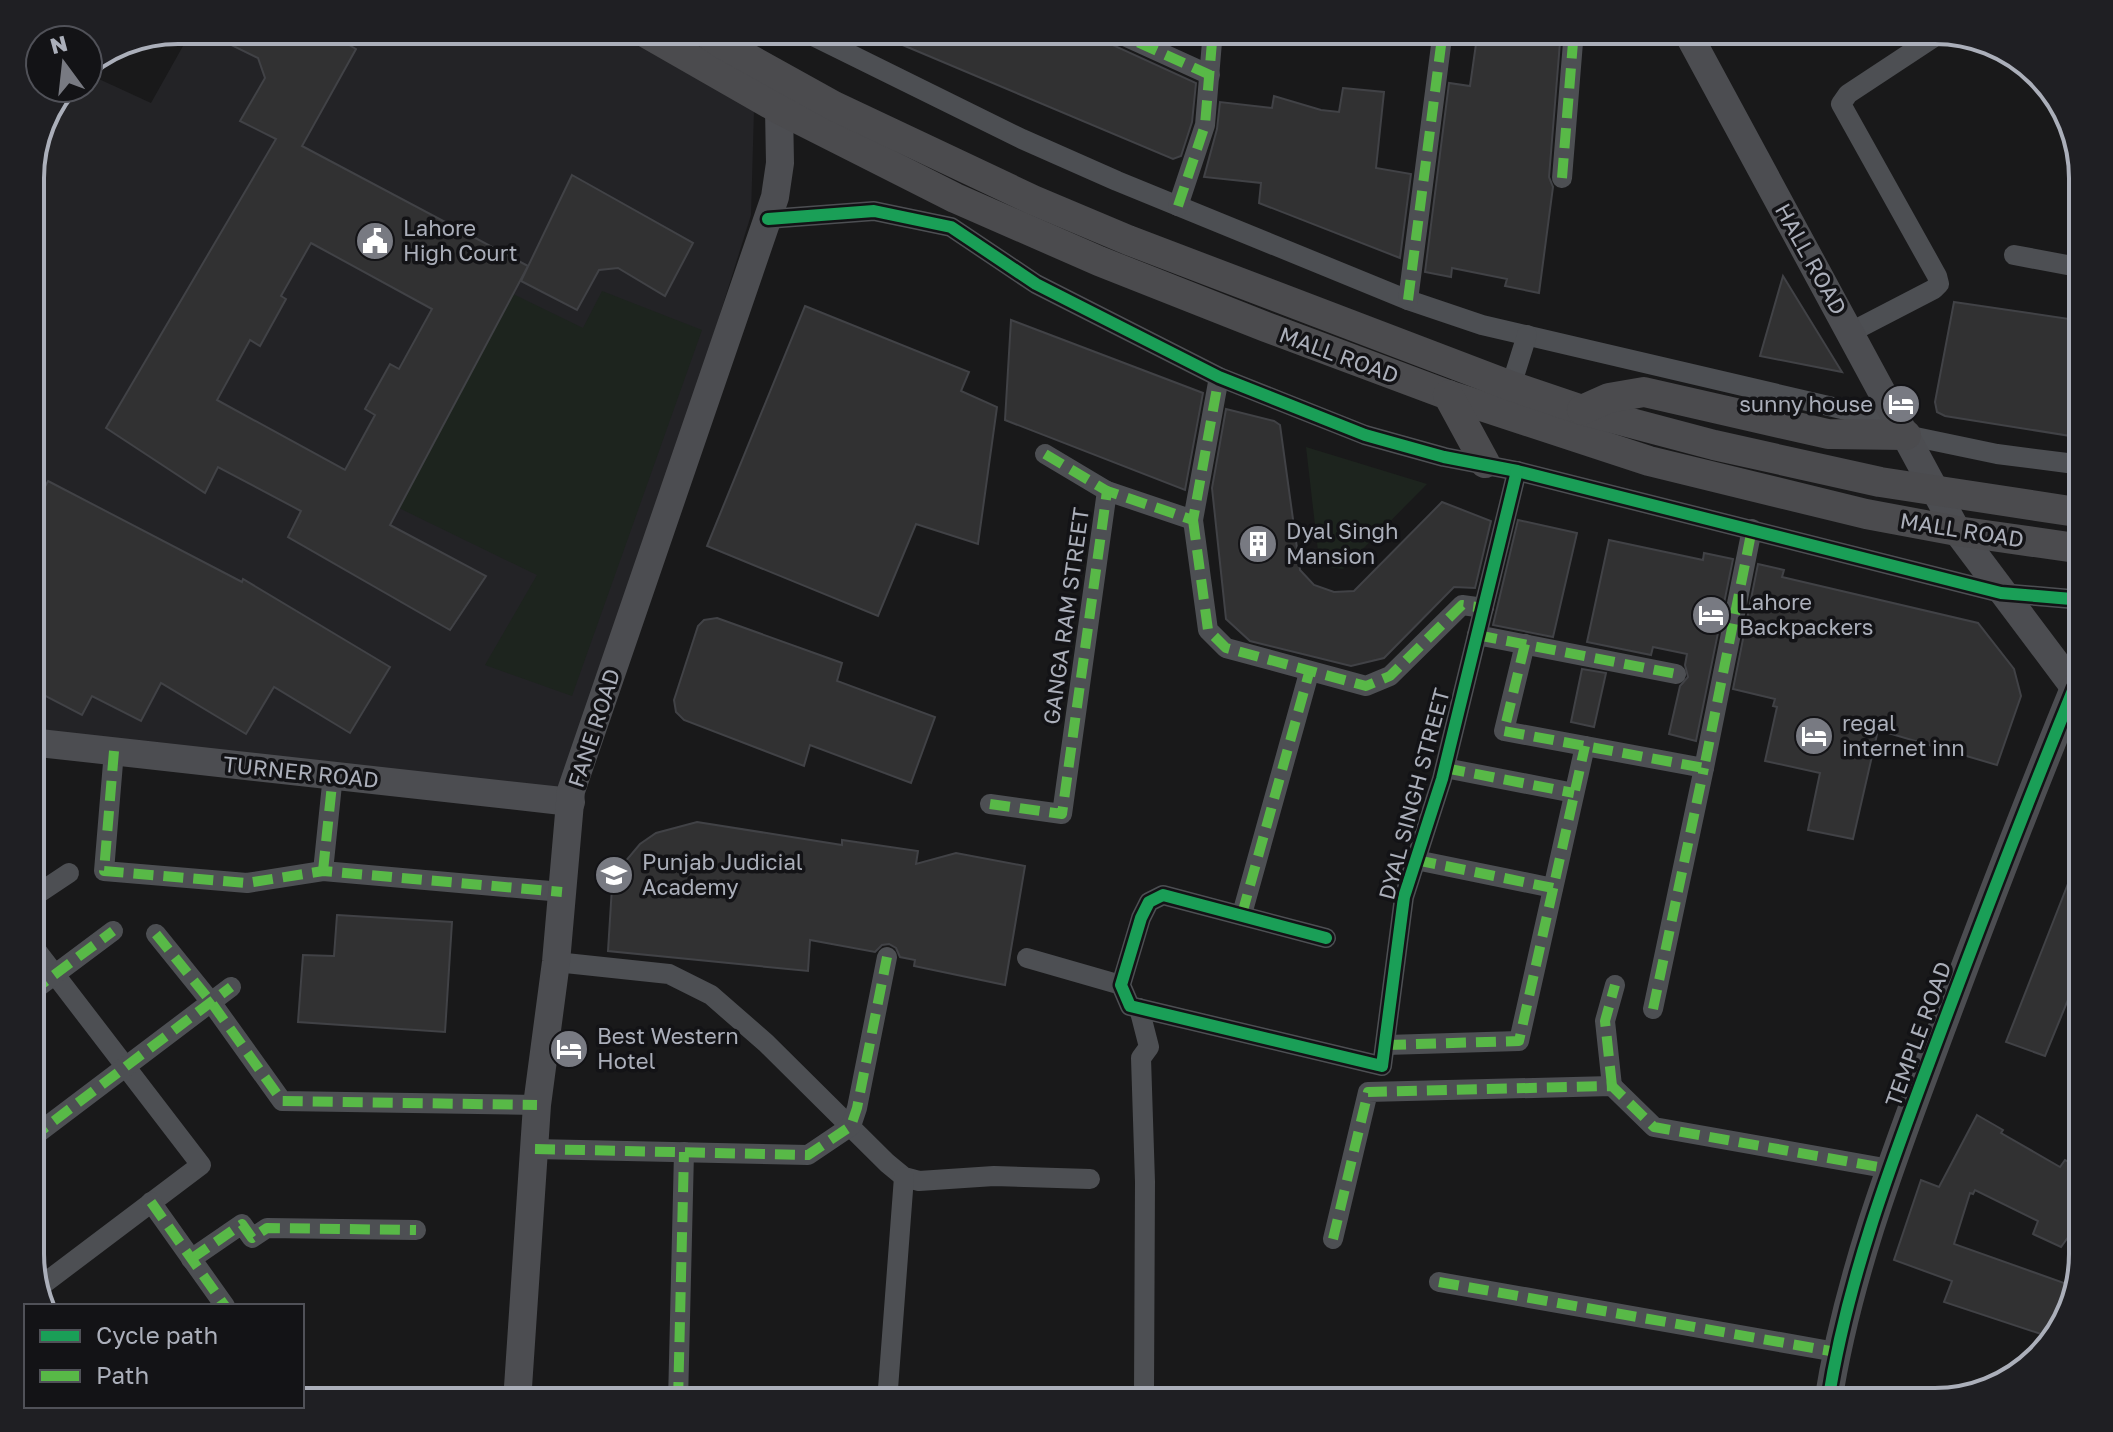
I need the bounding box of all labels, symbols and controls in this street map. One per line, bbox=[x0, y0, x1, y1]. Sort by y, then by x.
north arrow bbox=[24, 24, 104, 104]
text: N bbox=[47, 29, 70, 59]
street label: HALL ROAD bbox=[1770, 198, 1853, 319]
place label: Lahore High Court bbox=[403, 214, 517, 266]
public building icon: Lahore High Court bbox=[354, 220, 396, 262]
street label: MALL ROAD bbox=[1276, 320, 1403, 389]
hotel icon: sunny house bbox=[1880, 383, 1922, 425]
place label: sunny house bbox=[1739, 390, 1873, 417]
street label: GANGA RAM STREET bbox=[1037, 505, 1094, 726]
street label: MALL ROAD bbox=[1898, 506, 2026, 553]
place label: Dyal Singh Mansion bbox=[1286, 517, 1399, 569]
building icon: Dyal Singh Mansion bbox=[1237, 523, 1279, 565]
place label: Lahore Backpackers bbox=[1739, 588, 1874, 640]
hotel icon: Lahore Backpackers bbox=[1690, 594, 1732, 636]
street label: FANE ROAD bbox=[562, 665, 625, 791]
street label: DYAL SINGH STREET bbox=[1372, 685, 1455, 903]
place label: regal internet inn bbox=[1842, 709, 1965, 761]
hotel icon: regal internet inn bbox=[1793, 715, 1835, 757]
street label: TURNER ROAD bbox=[222, 750, 380, 793]
place label: Punjab Judicial Academy bbox=[642, 848, 803, 900]
school or university icon: Punjab Judicial Academy bbox=[593, 854, 635, 896]
street label: TEMPLE ROAD bbox=[1879, 957, 1956, 1110]
place label: Best Western Hotel bbox=[597, 1022, 739, 1074]
hotel icon: Best Western Hotel bbox=[548, 1028, 590, 1070]
legend bbox=[24, 1304, 304, 1408]
text: Cycle path bbox=[96, 1320, 218, 1349]
text: Path bbox=[96, 1360, 149, 1389]

